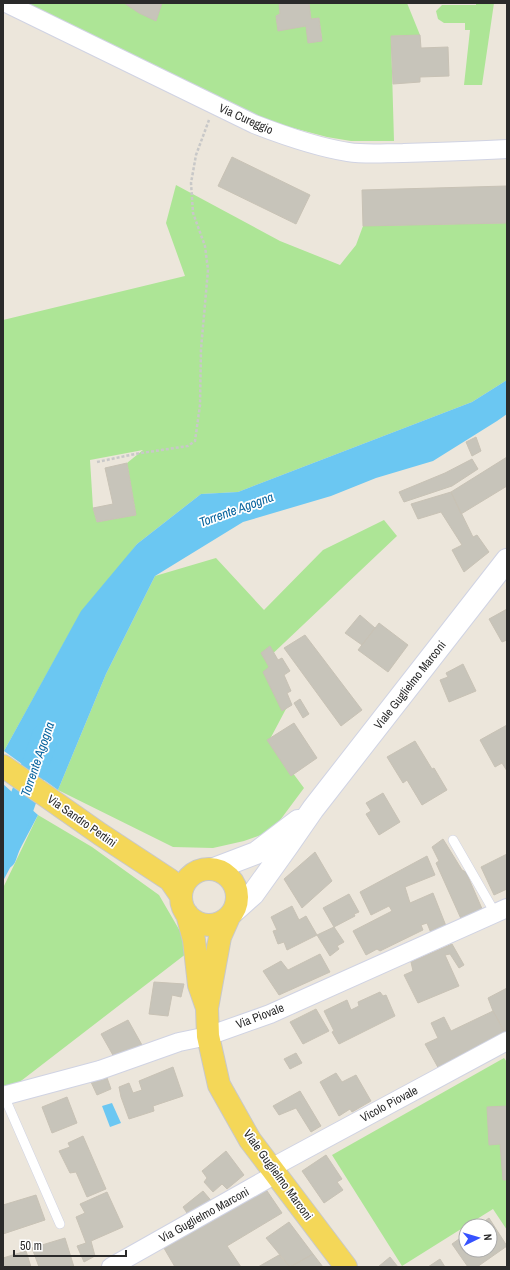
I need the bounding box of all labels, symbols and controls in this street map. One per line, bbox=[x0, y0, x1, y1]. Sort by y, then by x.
street label: Via Cureggio bbox=[216, 100, 276, 138]
water label: Torrente Agogna bbox=[197, 488, 276, 531]
street label: Viale Guglielmo Marconi bbox=[370, 637, 450, 733]
water label: Torrente Agogna bbox=[17, 720, 58, 799]
street label: Via Sandro Pertini bbox=[44, 791, 120, 851]
street label: Via Piovale bbox=[234, 1000, 286, 1032]
street label: Vicolo Piovale bbox=[358, 1082, 420, 1126]
street label: Viale Guglielmo Marconi bbox=[240, 1127, 316, 1223]
street label: Via Guglielmo Marconi bbox=[156, 1184, 252, 1246]
north arrow bbox=[458, 1218, 498, 1258]
scale bar bbox=[14, 1232, 126, 1258]
text: N bbox=[481, 1233, 495, 1241]
text: 50 m bbox=[20, 1238, 42, 1254]

